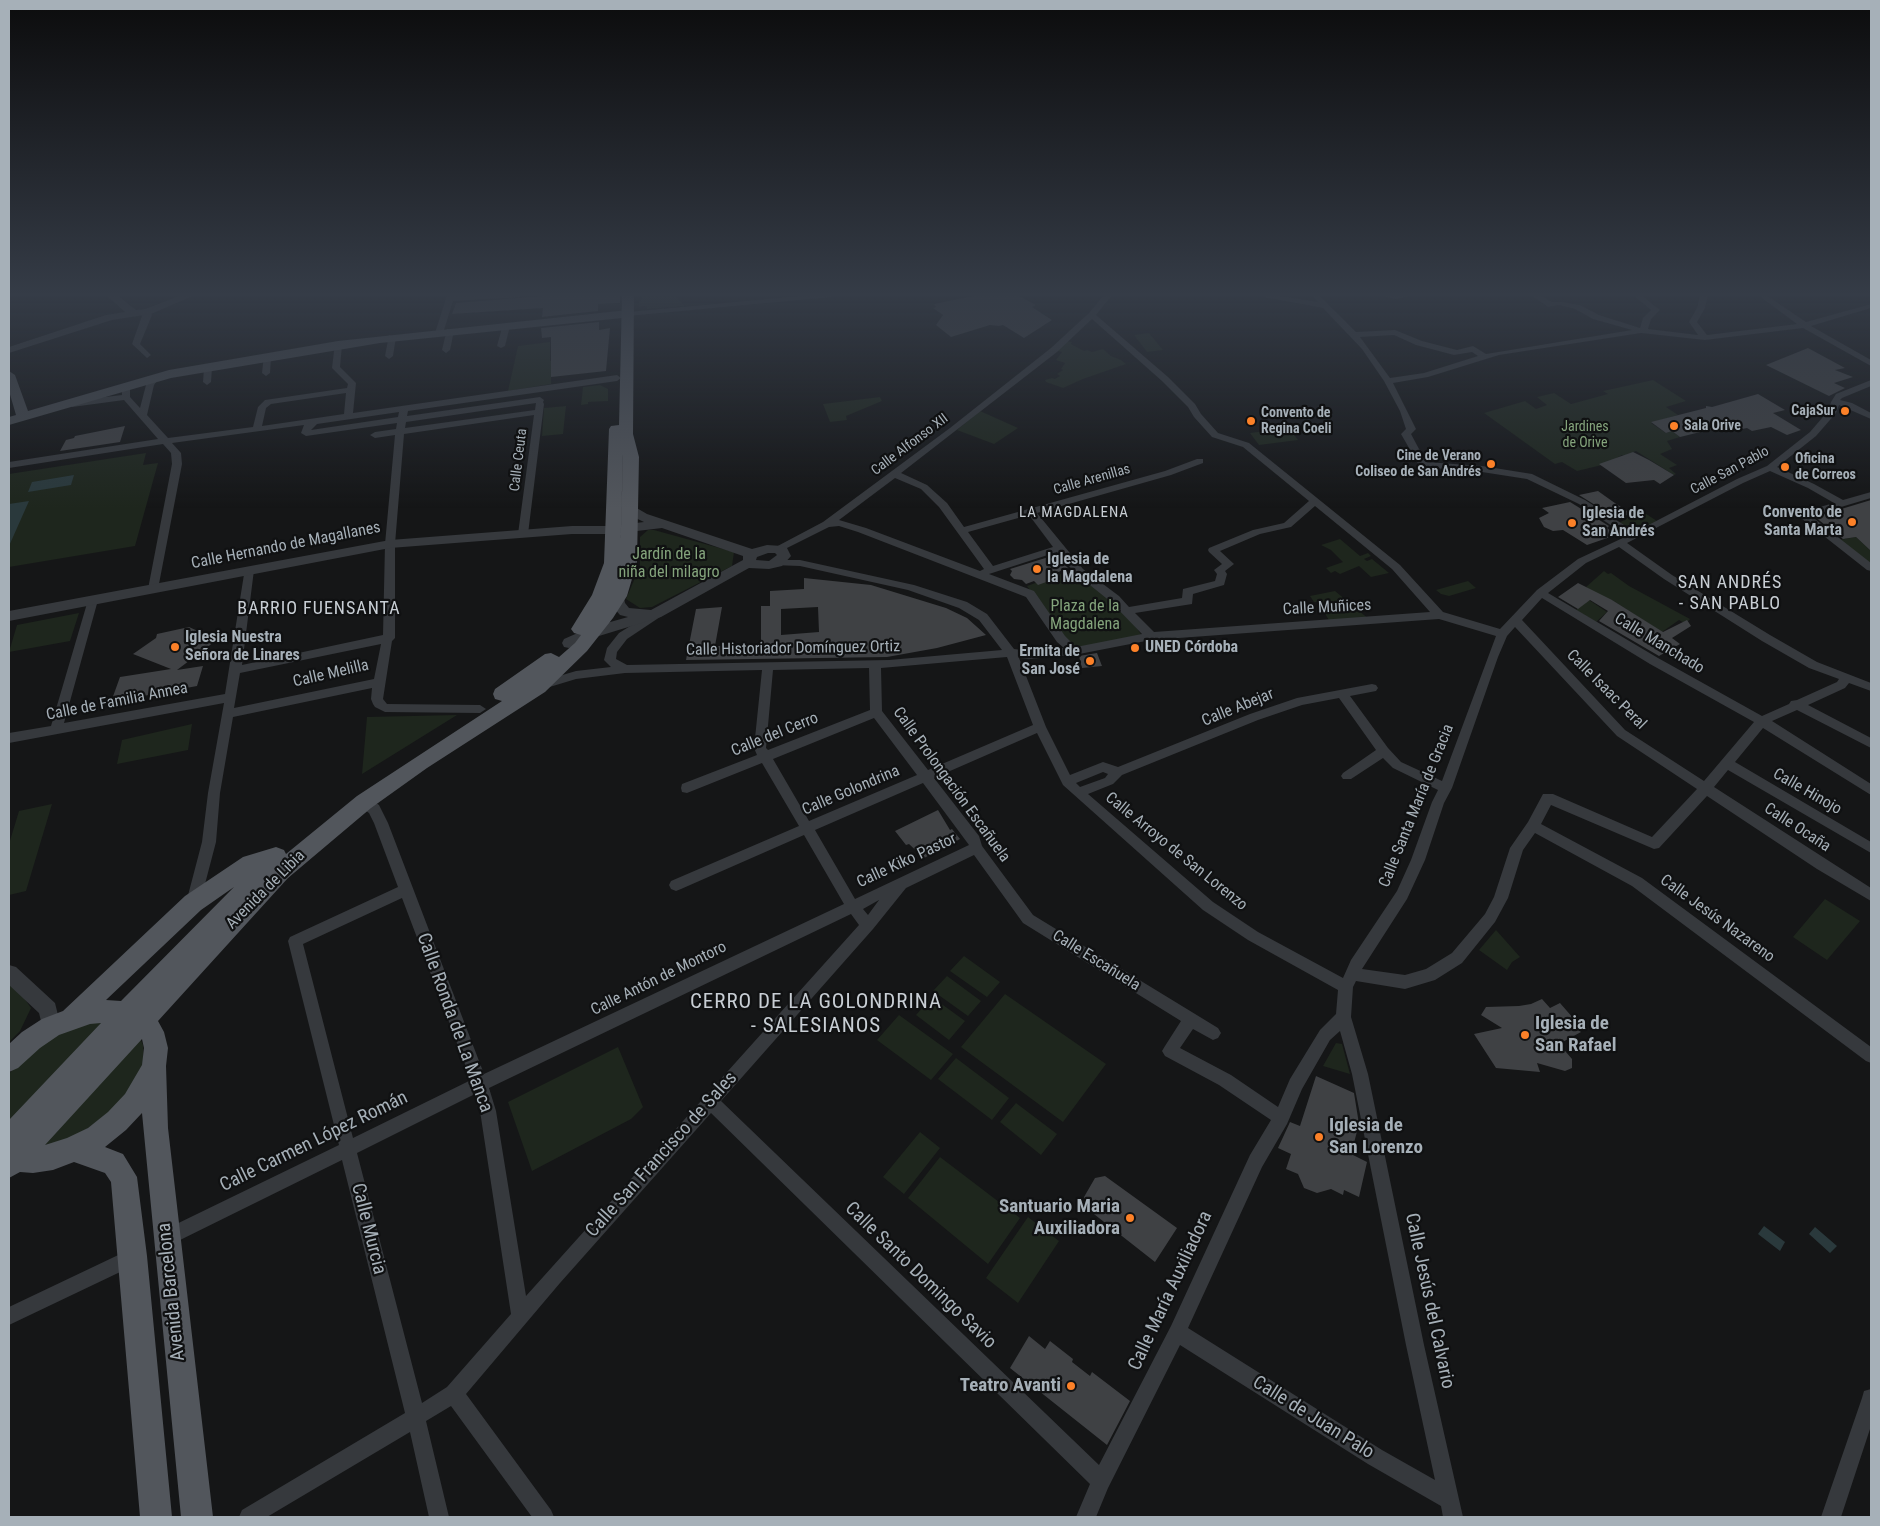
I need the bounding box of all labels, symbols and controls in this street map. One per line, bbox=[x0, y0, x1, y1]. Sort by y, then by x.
place label: CajaSur bbox=[1791, 403, 1835, 419]
place label: Convento de Regina Coeli bbox=[1261, 405, 1331, 438]
marker: CajaSur bbox=[1839, 405, 1851, 417]
street label: Calle Alfonso XII bbox=[868, 411, 952, 479]
marker: Convento de Regina Coeli bbox=[1245, 415, 1257, 427]
place label: Sala Orive bbox=[1684, 418, 1741, 434]
park label: Jardines de Orive bbox=[1561, 419, 1609, 452]
marker: Sala Orive bbox=[1668, 420, 1680, 432]
street label: Calle Ceuta bbox=[507, 428, 531, 492]
street label: Calle San Pablo bbox=[1688, 443, 1772, 499]
place label: Cine de Verano Coliseo de San Andrés bbox=[1355, 448, 1481, 481]
place label: Oficina de Correos bbox=[1795, 451, 1856, 484]
marker: Cine de Verano Coliseo de San Andrés bbox=[1485, 458, 1497, 470]
street label: Calle Arenillas bbox=[1052, 461, 1132, 499]
marker: Oficina de Correos bbox=[1779, 461, 1791, 473]
place label: Convento de Santa Marta bbox=[1763, 503, 1842, 541]
district label: LA MAGDALENA bbox=[1018, 504, 1130, 522]
place label: Iglesia de San Andrés bbox=[1582, 504, 1655, 542]
marker: Convento de Santa Marta bbox=[1846, 516, 1858, 528]
marker: Iglesia de San Andrés bbox=[1566, 517, 1578, 529]
street label: Calle Hernando de Magallanes bbox=[190, 518, 382, 574]
park label: Jardín de la niña del milagro bbox=[619, 545, 719, 583]
place label: Iglesia de la Magdalena bbox=[1047, 550, 1133, 588]
marker: Iglesia de la Magdalena bbox=[1031, 563, 1043, 575]
district label: SAN ANDRÉS - SAN PABLO bbox=[1676, 572, 1784, 614]
street label: Calle Muñices bbox=[1282, 596, 1372, 620]
park label: Plaza de la Magdalena bbox=[1050, 597, 1120, 635]
district label: BARRIO FUENSANTA bbox=[235, 598, 403, 620]
street label: Calle Manchado bbox=[1611, 610, 1707, 678]
place label: Iglesia Nuestra Señora de Linares bbox=[185, 628, 300, 666]
street label: Calle Historiador Domínguez Ortiz bbox=[686, 638, 900, 660]
place label: UNED Córdoba bbox=[1145, 638, 1238, 658]
marker: Iglesia Nuestra Señora de Linares bbox=[169, 641, 181, 653]
place label: Ermita de San José bbox=[1019, 642, 1080, 680]
marker: UNED Córdoba bbox=[1129, 642, 1141, 654]
street label: Calle Isaac Peral bbox=[1562, 646, 1650, 734]
marker: Ermita de San José bbox=[1084, 655, 1096, 667]
street label: Calle Melilla bbox=[291, 656, 371, 692]
street label: Calle de Familia Annea bbox=[45, 679, 189, 725]
street label: Calle Abejar bbox=[1199, 685, 1277, 731]
street label: Calle Prolongación Escañuela bbox=[888, 704, 1014, 866]
street label: Calle del Cerro bbox=[729, 709, 821, 761]
street label: Calle Santa María de Gracia bbox=[1375, 722, 1459, 890]
street label: Calle Golondrina bbox=[799, 762, 903, 820]
street label: Calle Hinojo bbox=[1769, 765, 1845, 819]
street label: Calle Arroyo de San Lorenzo bbox=[1101, 789, 1251, 915]
street label: Calle Ocaña bbox=[1760, 799, 1834, 857]
street label: Calle Kiko Pastor bbox=[854, 830, 960, 892]
street label: Avenida de Libia bbox=[223, 847, 309, 933]
street label: Calle Jesús Nazareno bbox=[1656, 871, 1778, 967]
street label: Calle Escañuela bbox=[1049, 926, 1143, 996]
street label: Calle Ronda de La Manca bbox=[411, 930, 497, 1116]
street label: Calle Antón de Montoro bbox=[588, 938, 730, 1020]
district label: CERRO DE LA GOLONDRINA - SALESIANOS bbox=[687, 990, 945, 1040]
place label: Iglesia de San Rafael bbox=[1535, 1013, 1616, 1057]
marker: Iglesia de San Rafael bbox=[1519, 1029, 1531, 1041]
street label: Calle San Francisco de Sales bbox=[582, 1067, 742, 1243]
street label: Calle Carmen López Román bbox=[216, 1087, 412, 1197]
place label: Iglesia de San Lorenzo bbox=[1329, 1115, 1423, 1159]
marker: Iglesia de San Lorenzo bbox=[1313, 1131, 1325, 1143]
street label: Calle Murcia bbox=[346, 1181, 390, 1277]
place label: Santuario Maria Auxiliadora bbox=[999, 1196, 1120, 1240]
street label: Calle Santo Domingo Savio bbox=[840, 1198, 1000, 1354]
street label: Calle María Auxiliadora bbox=[1124, 1208, 1218, 1374]
street label: Calle Jesús del Calvario bbox=[1399, 1211, 1459, 1391]
marker: Santuario Maria Auxiliadora bbox=[1124, 1212, 1136, 1224]
street label: Avenida Barcelona bbox=[153, 1222, 191, 1362]
street label: Calle de Juan Palo bbox=[1248, 1371, 1378, 1465]
place label: Teatro Avanti bbox=[960, 1375, 1061, 1397]
marker: Teatro Avanti bbox=[1065, 1380, 1077, 1392]

